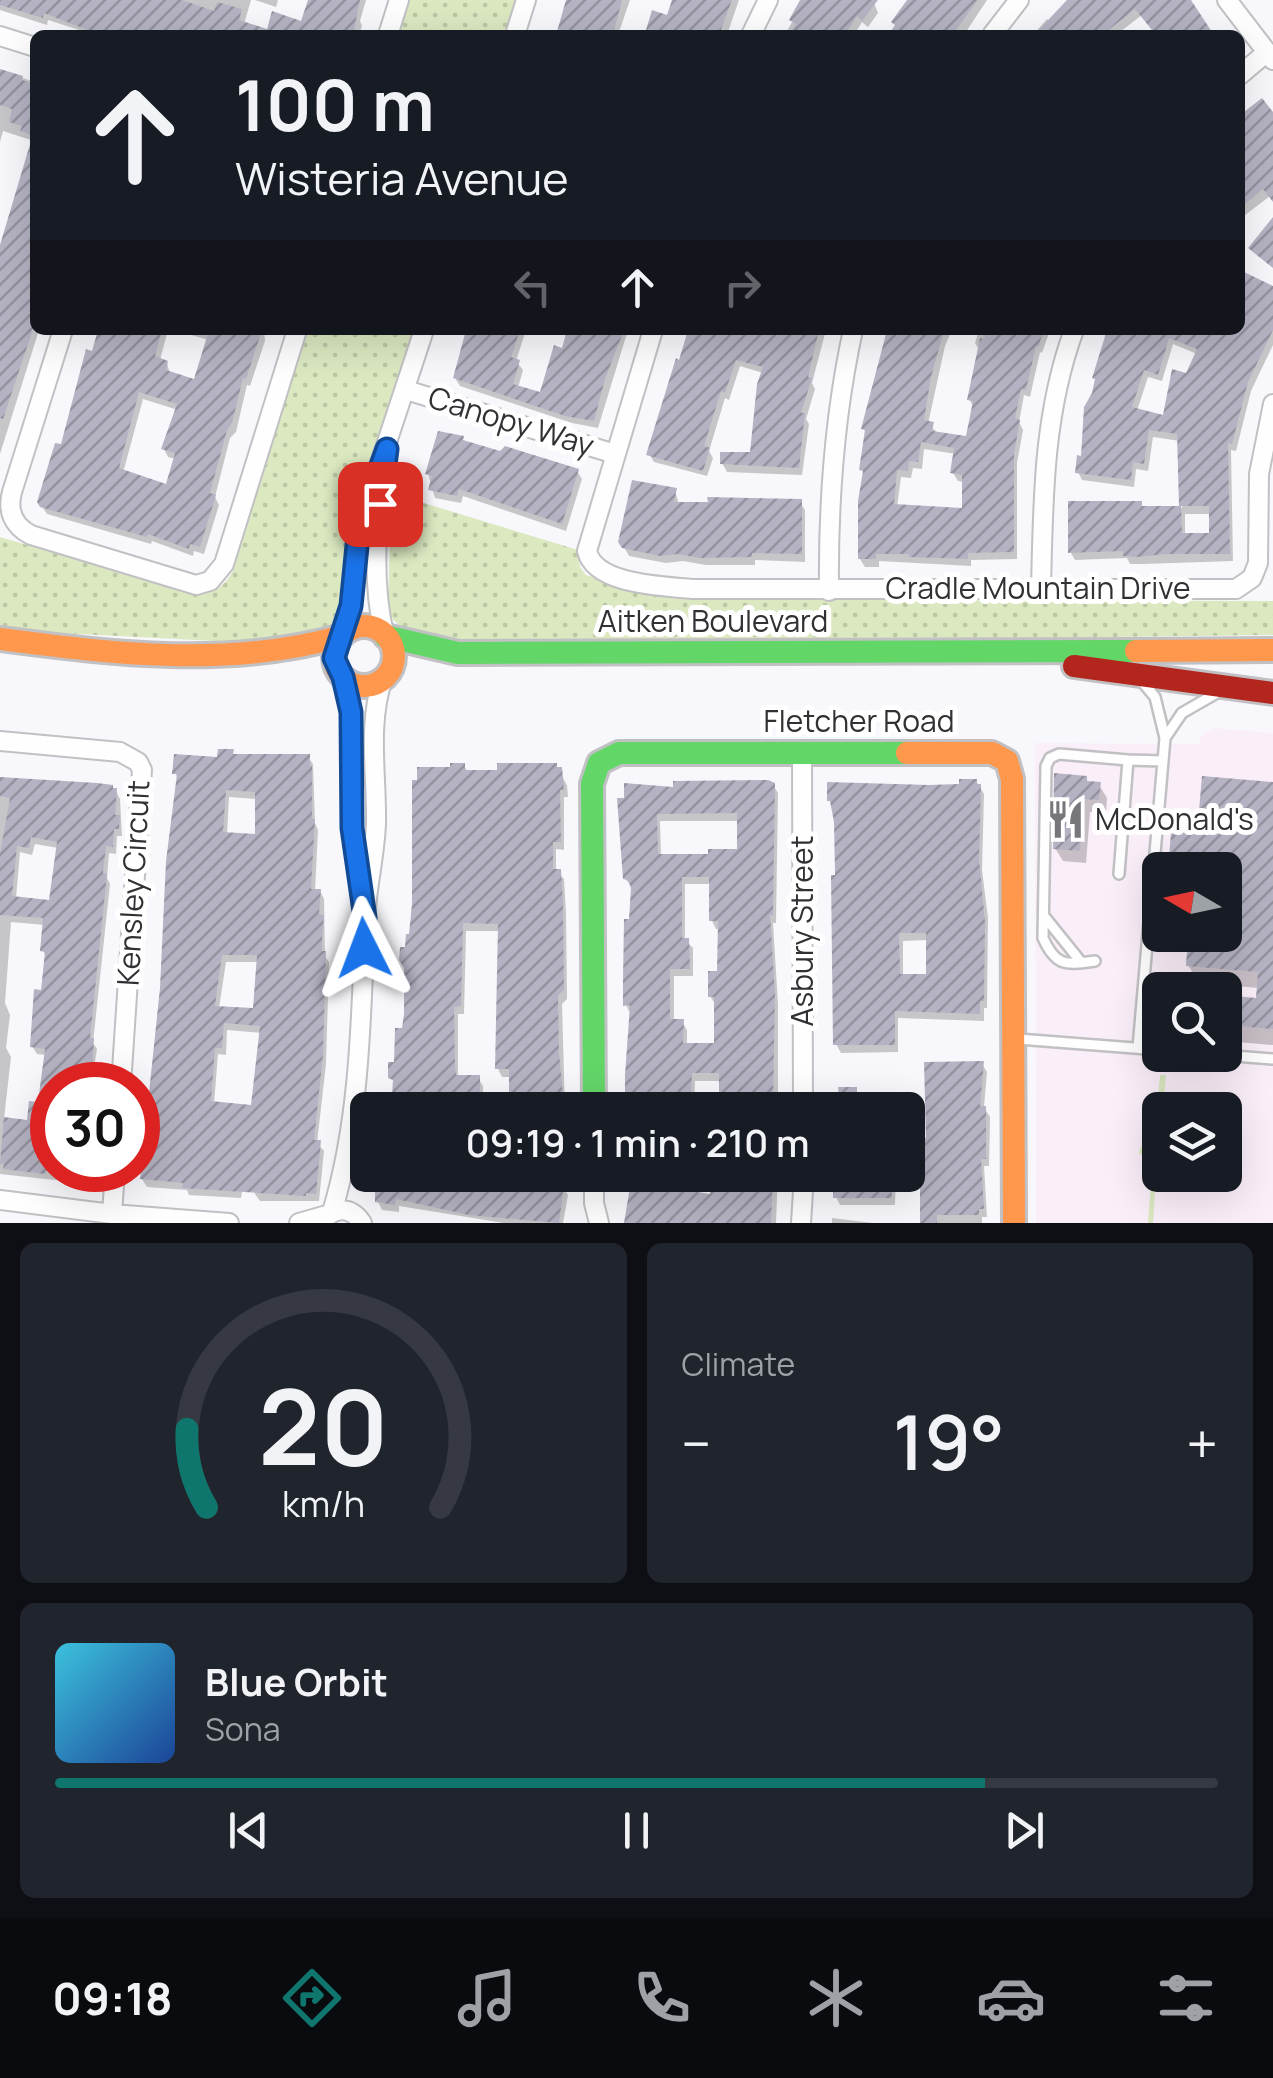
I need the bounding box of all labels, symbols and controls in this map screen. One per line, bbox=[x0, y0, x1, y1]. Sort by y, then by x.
text: 100 m bbox=[235, 56, 435, 152]
icon: ahead bbox=[70, 70, 200, 200]
text: Wisteria Avenue bbox=[235, 147, 569, 209]
icon: left bbox=[505, 260, 560, 315]
icon: ahead bbox=[610, 260, 665, 315]
icon: right bbox=[715, 260, 770, 315]
street label: Canopy Way bbox=[424, 376, 599, 465]
pin bbox=[338, 462, 423, 547]
icon: arrive bbox=[353, 477, 408, 532]
street label: Cradle Mountain Drive bbox=[886, 567, 1190, 608]
street label: Aitken Boulevard bbox=[598, 600, 828, 641]
street label: Fletcher Road bbox=[764, 700, 954, 741]
street label: Kensley Circuit bbox=[107, 779, 158, 987]
place label: McDonald's bbox=[1095, 798, 1254, 839]
restaurant icon: McDonald's bbox=[1044, 799, 1086, 841]
street label: Asbury Street bbox=[781, 836, 822, 1026]
north arrow bbox=[1142, 852, 1242, 952]
map controls bbox=[1142, 852, 1242, 1192]
position arrow bbox=[312, 896, 416, 1000]
button: search bbox=[1142, 972, 1242, 1072]
speed limit sign: 30 bbox=[30, 1062, 160, 1192]
button: layers bbox=[1142, 1092, 1242, 1192]
text: 09:19 · 1 min · 210 m bbox=[465, 1116, 810, 1168]
text: Climate bbox=[682, 1342, 795, 1386]
text: 20 bbox=[258, 1354, 388, 1496]
text: 19° bbox=[893, 1390, 1005, 1493]
text: − bbox=[682, 1405, 711, 1481]
text: + bbox=[1186, 1405, 1218, 1481]
text: km/h bbox=[282, 1479, 365, 1528]
text: Blue Orbit bbox=[205, 1655, 388, 1707]
text: Sona bbox=[205, 1707, 280, 1751]
icon: previous bbox=[221, 1803, 276, 1858]
icon: pause bbox=[609, 1803, 664, 1858]
icon: next bbox=[997, 1803, 1052, 1858]
icon: directions bbox=[277, 1963, 347, 2033]
icon: music bbox=[452, 1963, 522, 2033]
icon: phone bbox=[627, 1963, 697, 2033]
icon: climate bbox=[801, 1963, 871, 2033]
icon: car bbox=[976, 1963, 1046, 2033]
icon: filters bbox=[1151, 1963, 1221, 2033]
text: 09:18 bbox=[52, 1967, 173, 2029]

